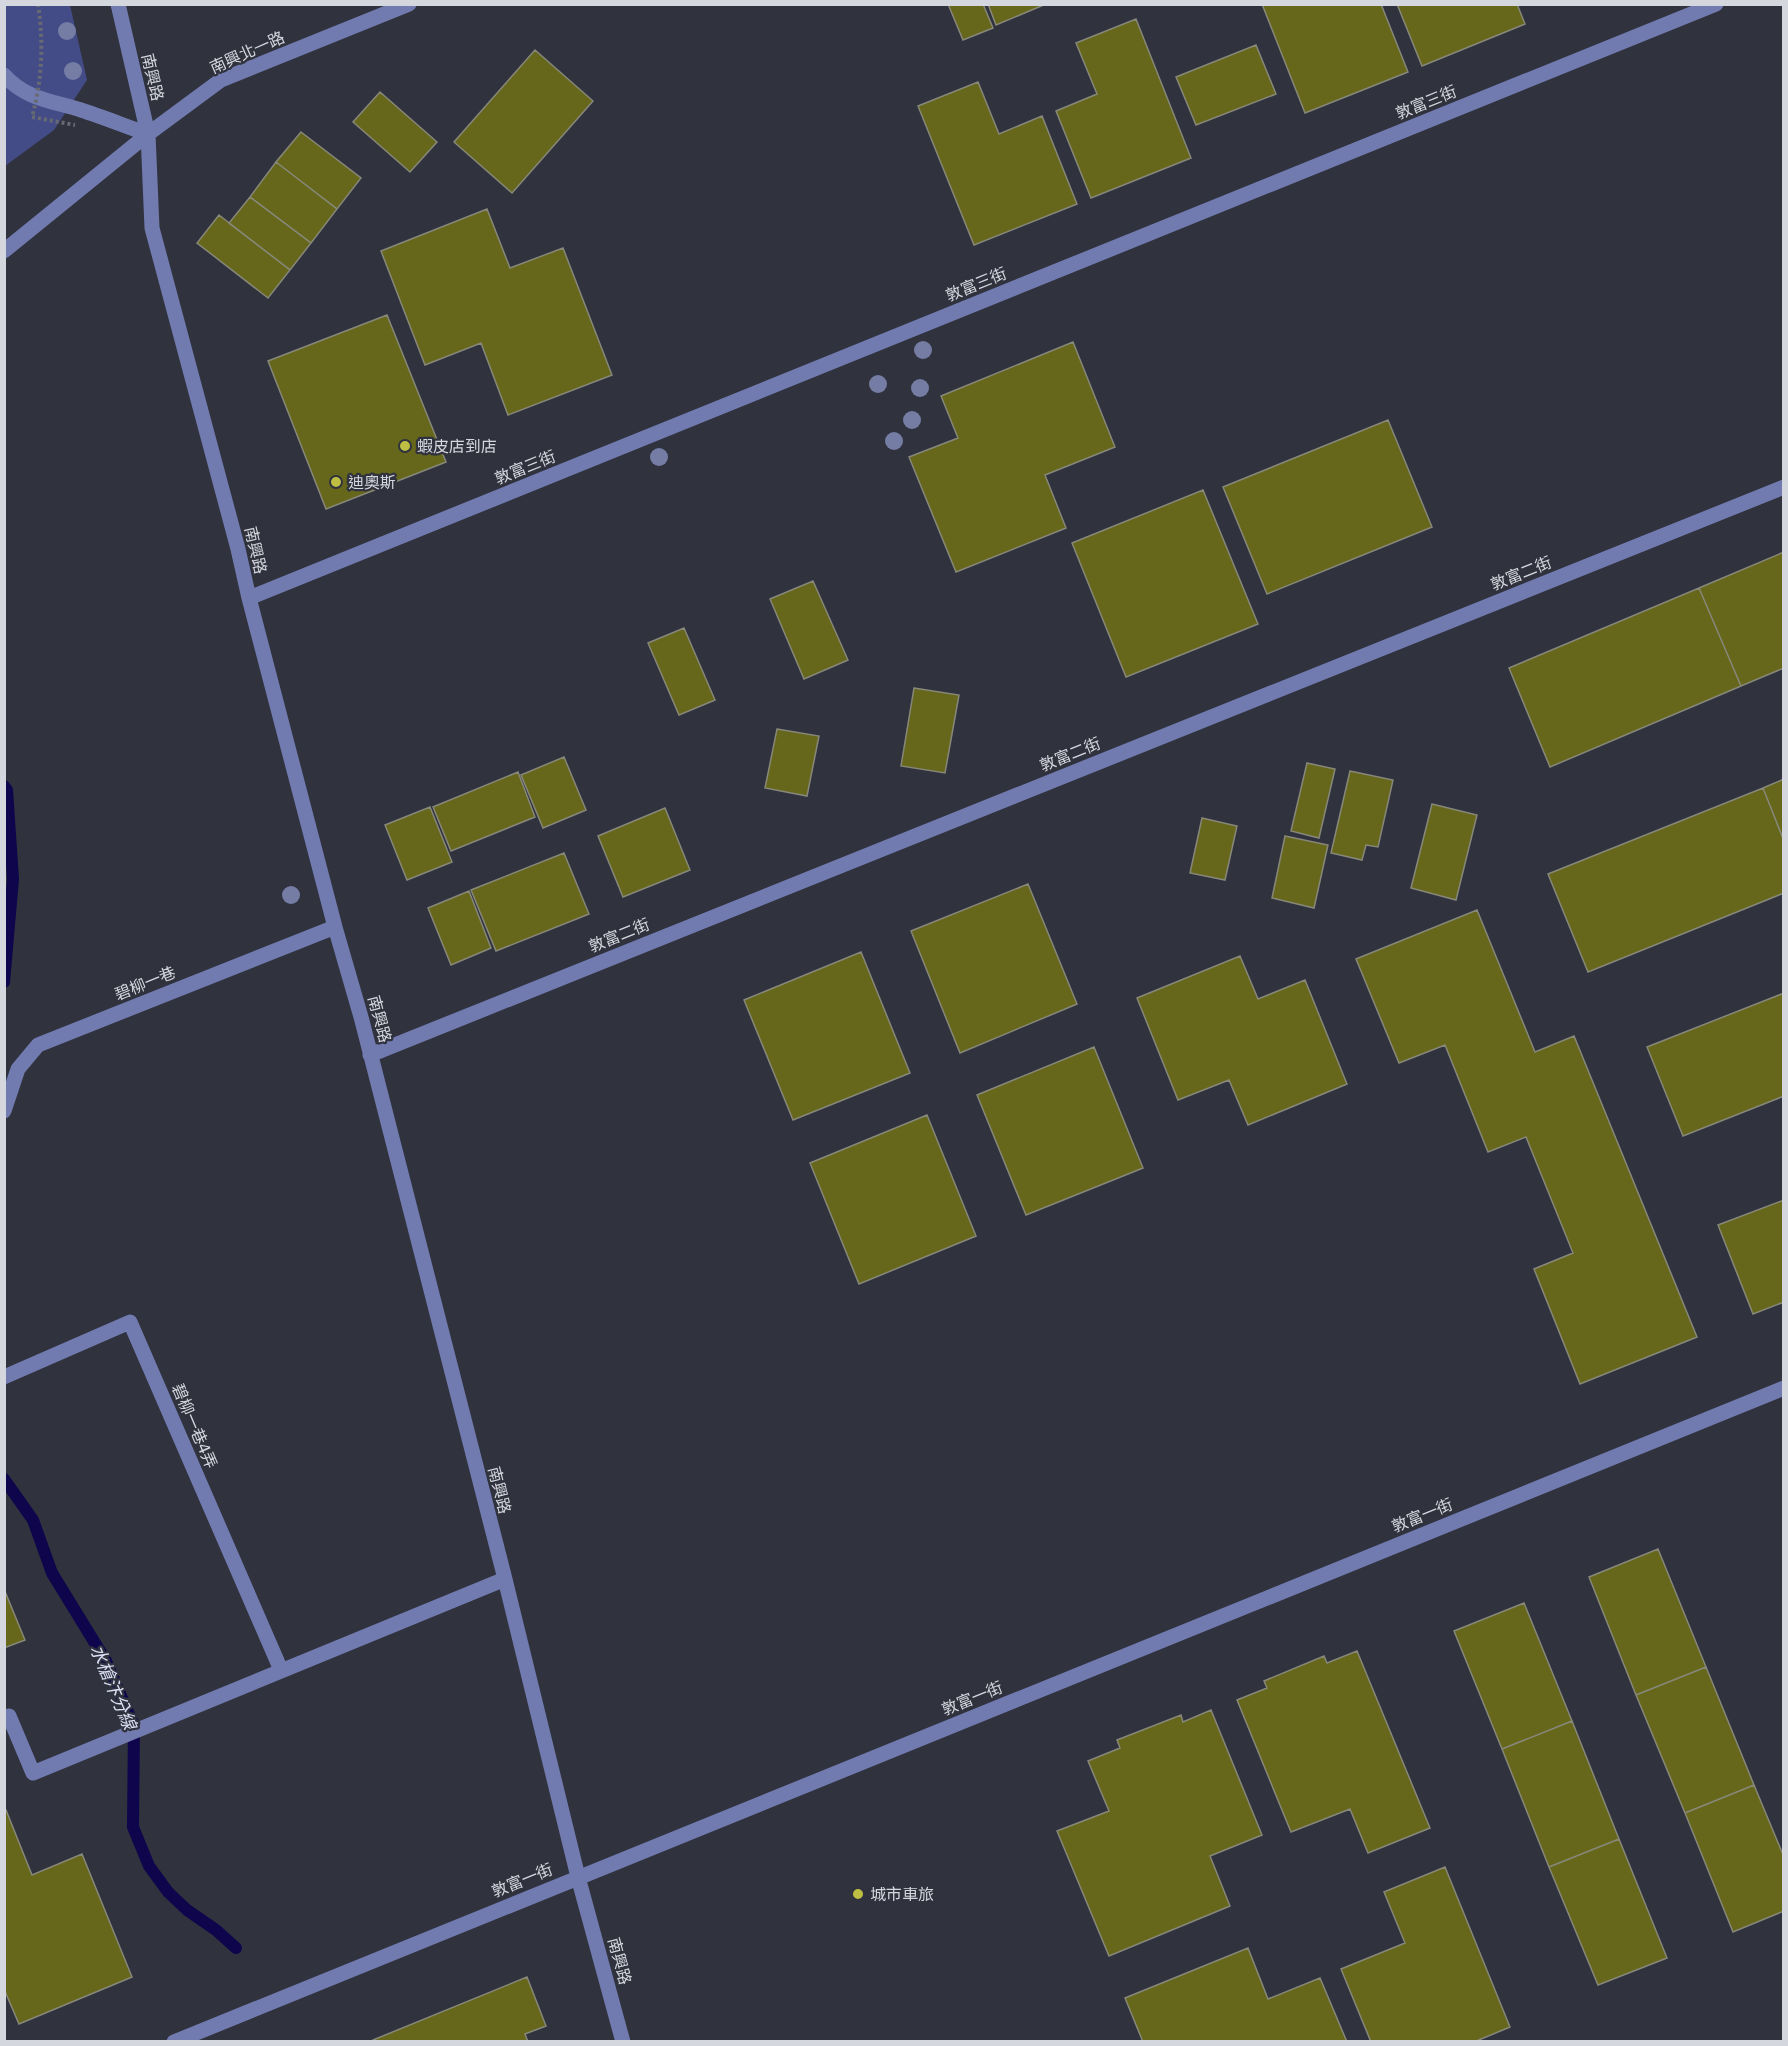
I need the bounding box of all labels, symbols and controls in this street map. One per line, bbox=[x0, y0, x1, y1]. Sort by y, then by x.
street label: 南興北一路 bbox=[207, 28, 288, 77]
street label: 南興路 bbox=[138, 52, 167, 103]
street label: 敦富三街 bbox=[1393, 82, 1459, 123]
street label: 敦富三街 bbox=[943, 264, 1009, 305]
place label: 蝦皮店到店 bbox=[417, 437, 497, 456]
marker: 蝦皮店到店 bbox=[398, 439, 412, 453]
street label: 敦富三街 bbox=[492, 447, 558, 488]
place label: 迪奧斯 bbox=[348, 473, 396, 492]
marker: 迪奧斯 bbox=[329, 475, 343, 489]
street label: 南興路 bbox=[241, 525, 270, 576]
street label: 敦富二街 bbox=[1488, 553, 1554, 594]
street label: 敦富二街 bbox=[1037, 734, 1103, 775]
street label: 敦富二街 bbox=[586, 915, 652, 956]
street label: 碧柳一巷 bbox=[112, 963, 178, 1004]
street label: 南興路 bbox=[364, 993, 395, 1045]
street label: 碧柳一巷4弄 bbox=[168, 1381, 221, 1471]
street label: 南興路 bbox=[484, 1465, 515, 1516]
street label: 敦富一街 bbox=[1389, 1495, 1455, 1536]
water label: 水槍汴分線 bbox=[86, 1641, 141, 1734]
street label: 敦富一街 bbox=[939, 1678, 1005, 1719]
street label: 敦富一街 bbox=[489, 1860, 555, 1901]
place label: 城市車旅 bbox=[870, 1885, 934, 1904]
marker: 城市車旅 bbox=[851, 1887, 865, 1901]
street label: 南興路 bbox=[604, 1935, 635, 1987]

